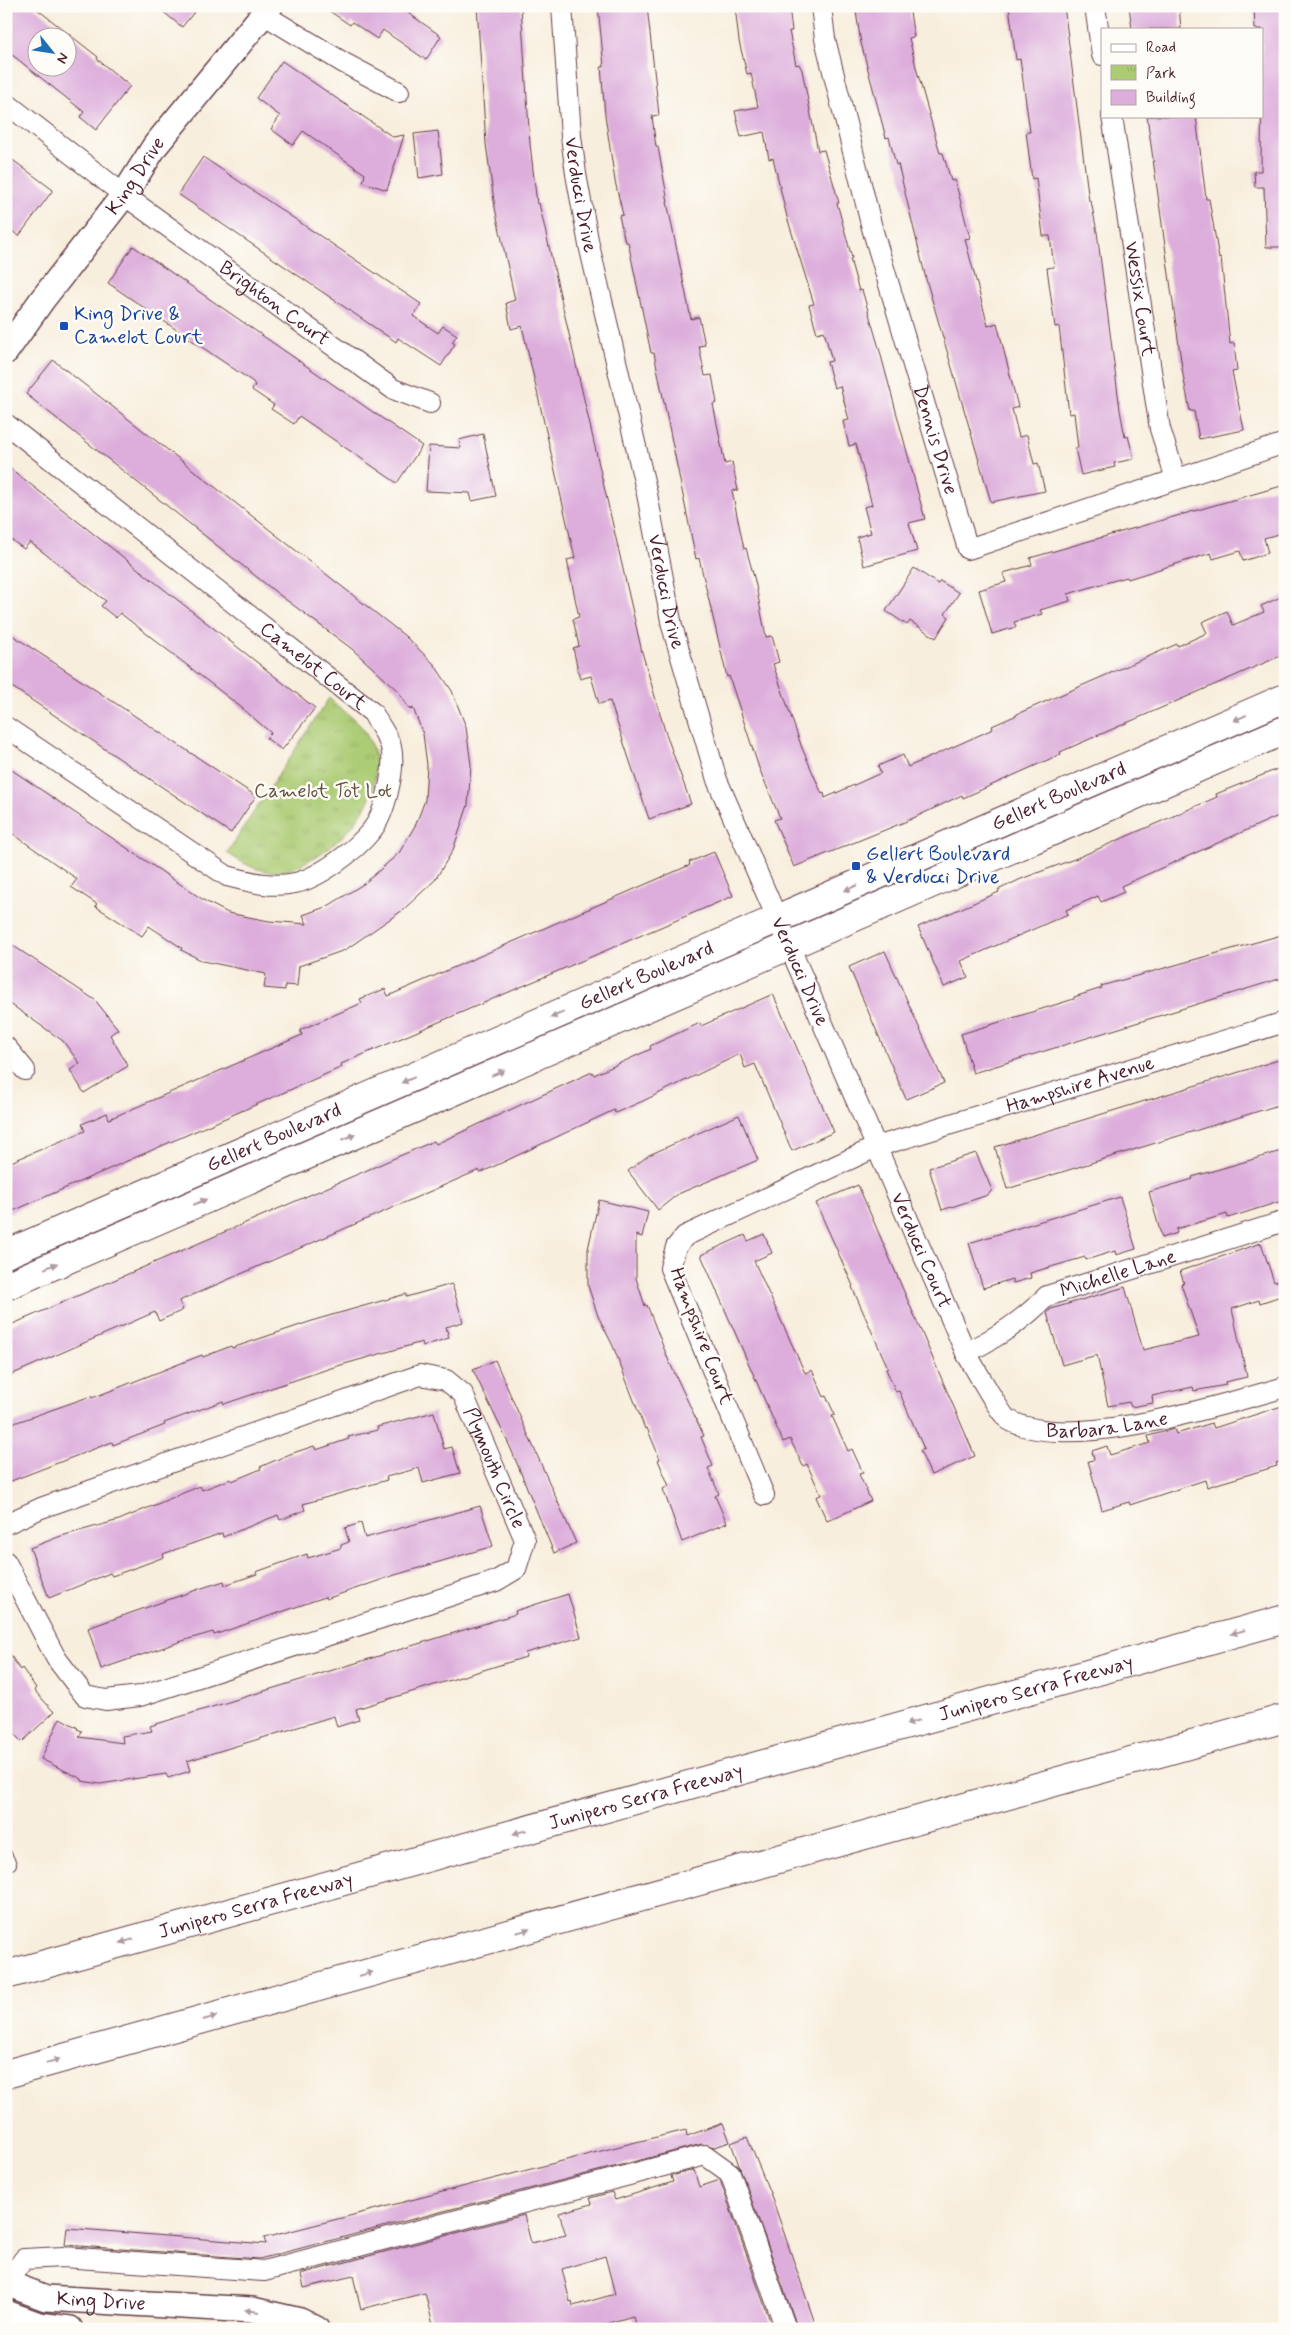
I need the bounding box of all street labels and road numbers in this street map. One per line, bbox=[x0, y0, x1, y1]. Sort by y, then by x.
street label: King Drive bbox=[100, 131, 171, 221]
street label: Verducci Drive bbox=[558, 136, 604, 255]
street label: Wessix Court bbox=[1118, 240, 1162, 358]
street label: Brighton Court bbox=[214, 254, 335, 352]
street label: Dennis Drive bbox=[906, 382, 964, 498]
street label: Verducci Drive bbox=[641, 532, 692, 652]
street label: Camelot Court bbox=[254, 615, 372, 717]
street label: Gellert Boulevard bbox=[987, 755, 1130, 837]
street label: Verducci Drive bbox=[765, 913, 836, 1030]
street label: Gellert Boulevard bbox=[575, 935, 718, 1017]
street label: Hampshire Avenue bbox=[1003, 1049, 1158, 1120]
street label: Gellert Boulevard bbox=[202, 1096, 345, 1179]
street label: Verducci Court bbox=[884, 1188, 958, 1312]
street label: Michelle Lane bbox=[1057, 1243, 1180, 1305]
street label: Hampshire Court bbox=[662, 1264, 740, 1409]
street label: Plymouth Circle bbox=[457, 1403, 532, 1533]
street label: Barbara Lane bbox=[1045, 1405, 1170, 1445]
street label: Junipero Serra Freeway bbox=[936, 1648, 1136, 1728]
street label: Junipero Serra Freeway bbox=[545, 1757, 746, 1837]
street label: Junipero Serra Freeway bbox=[155, 1866, 356, 1945]
street label: King Drive bbox=[56, 2285, 146, 2317]

